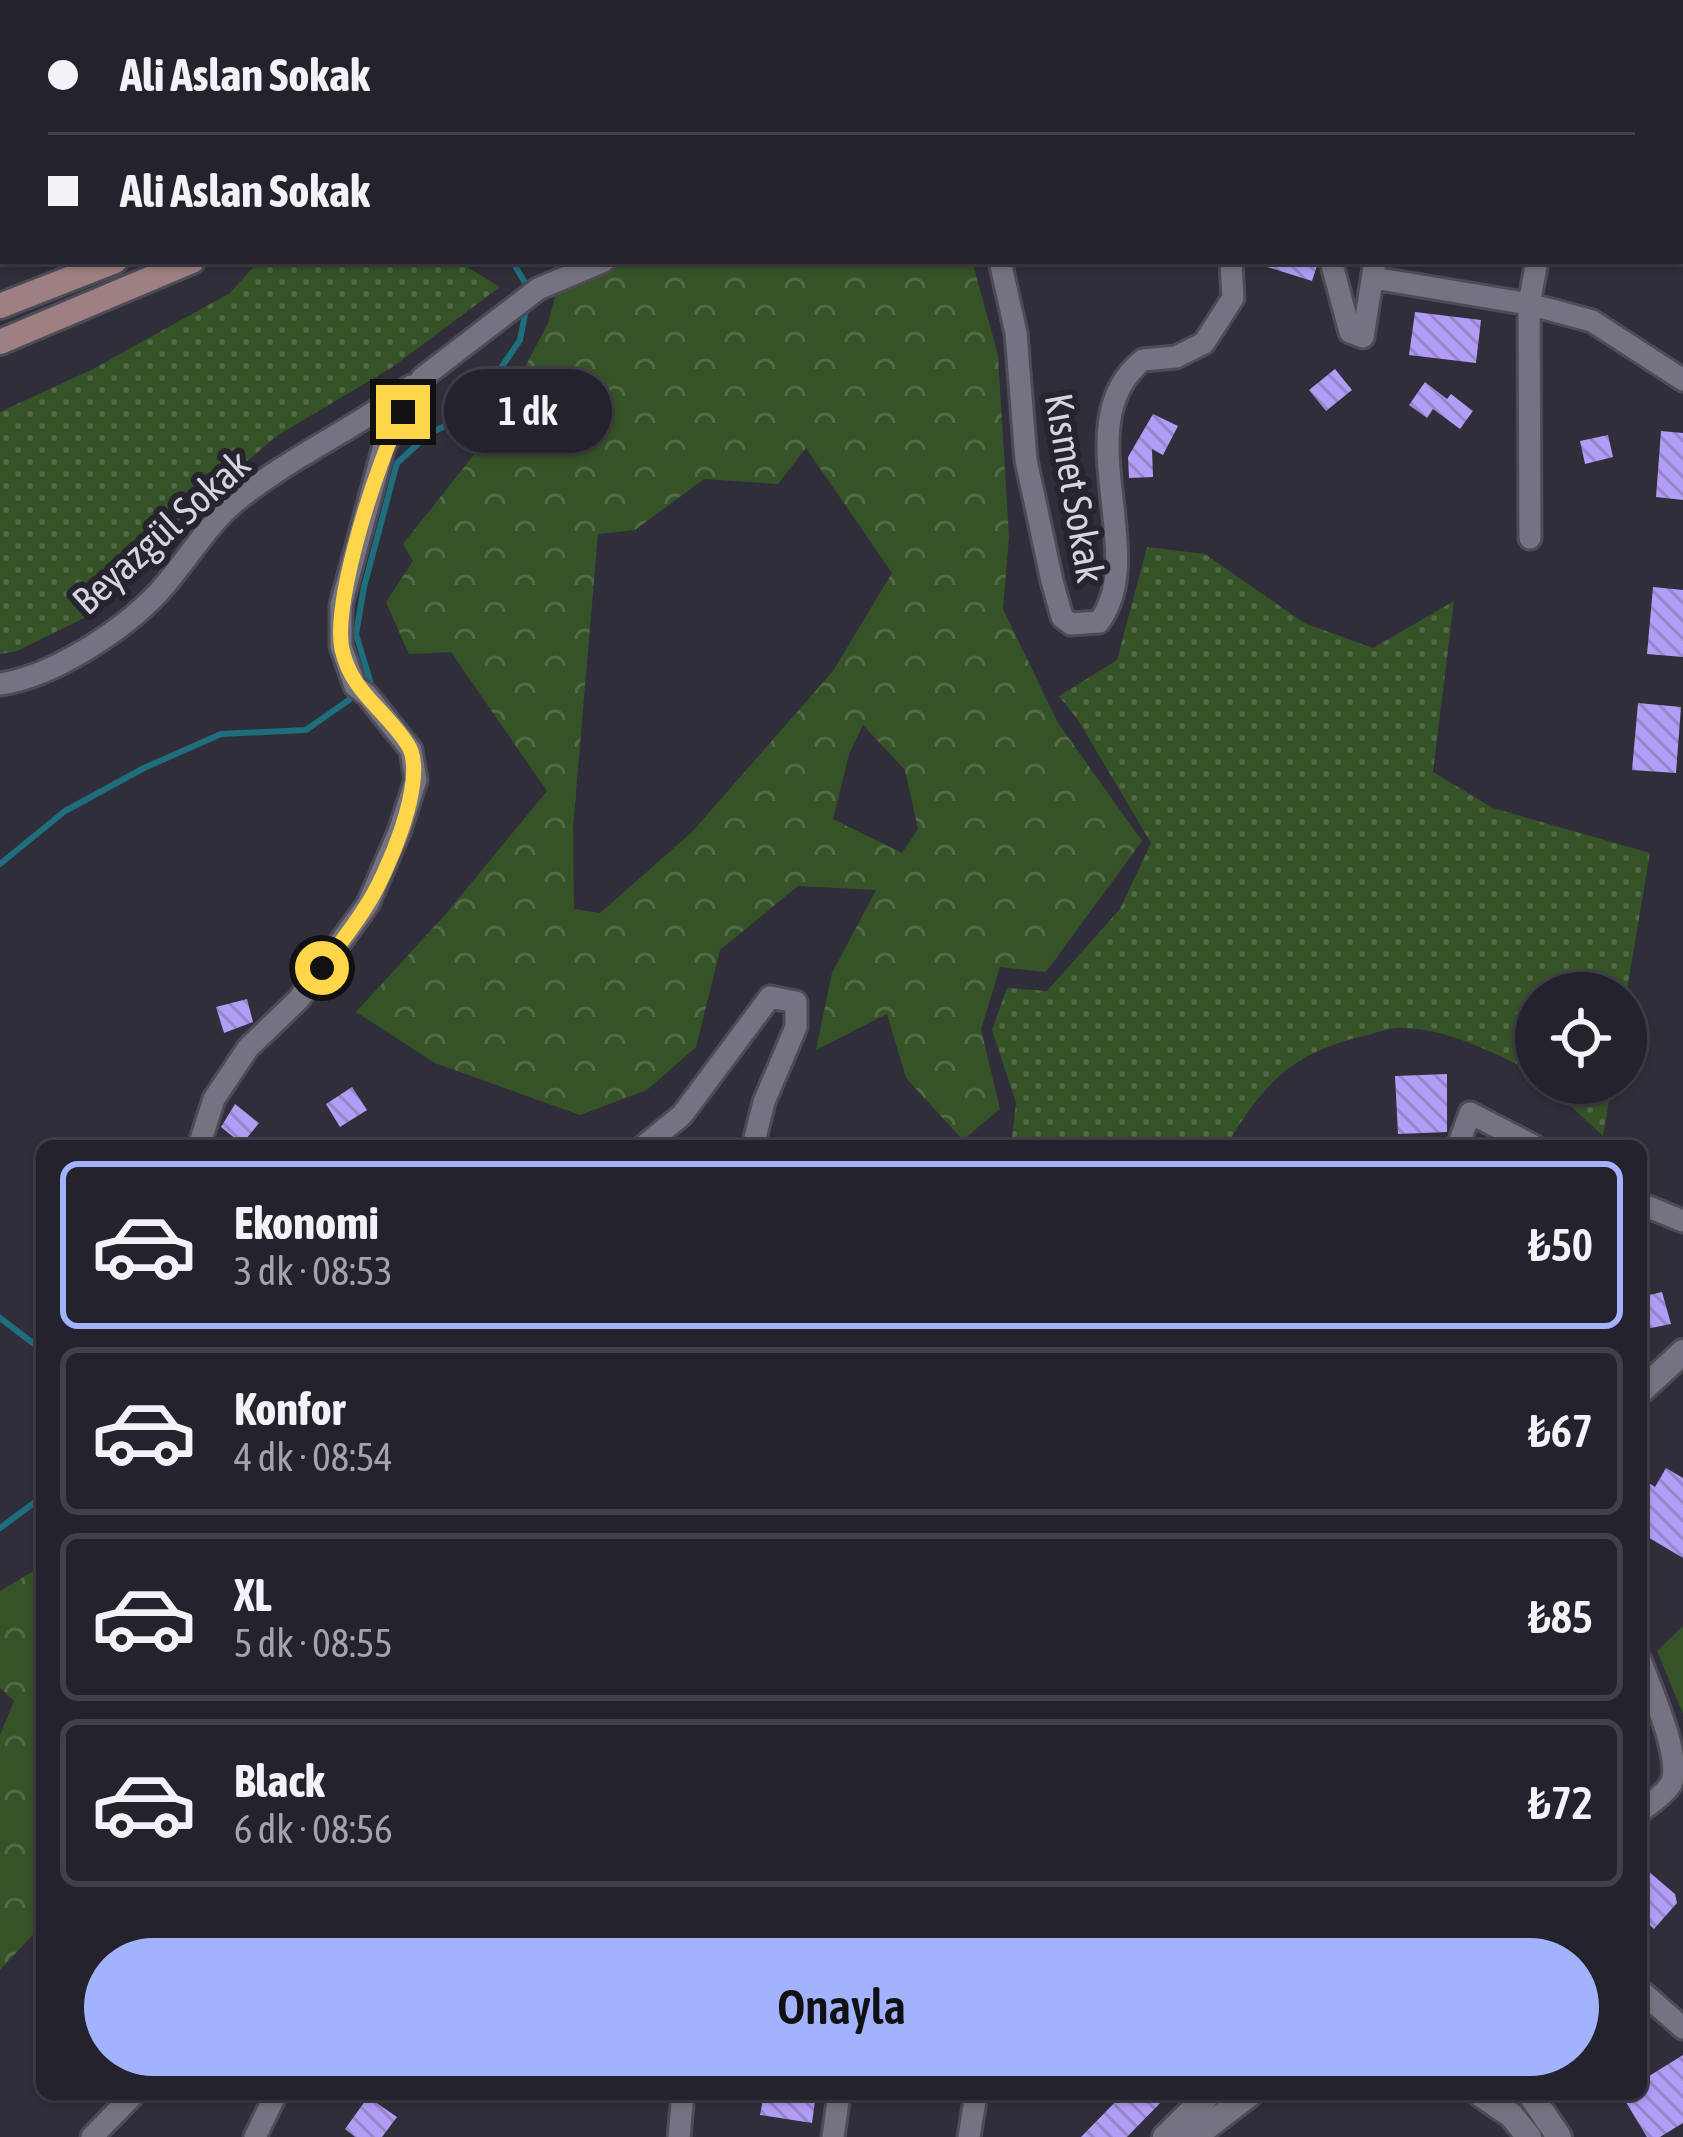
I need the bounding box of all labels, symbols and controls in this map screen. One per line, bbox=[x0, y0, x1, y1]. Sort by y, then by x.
text: Ali Aslan Sokak bbox=[120, 49, 370, 101]
text: Ali Aslan Sokak bbox=[120, 165, 370, 217]
callout: 1 dk bbox=[445, 370, 613, 454]
route end bbox=[376, 385, 430, 439]
text: 1 dk bbox=[498, 389, 558, 433]
street label: Kısmet Sokak bbox=[1037, 390, 1113, 586]
street label: Beyazgül Sokak bbox=[64, 441, 258, 623]
route start bbox=[295, 941, 349, 995]
map controls bbox=[1515, 972, 1647, 1104]
button: locate bbox=[1515, 972, 1647, 1104]
icon: car bbox=[90, 1191, 198, 1299]
text: Ekonomi bbox=[234, 1197, 379, 1249]
text: ₺50 bbox=[1528, 1219, 1593, 1271]
text: 3 dk · 08:53 bbox=[234, 1249, 393, 1293]
icon: car bbox=[90, 1377, 198, 1485]
text: Konfor bbox=[234, 1383, 345, 1435]
text: ₺67 bbox=[1528, 1405, 1593, 1457]
text: 4 dk · 08:54 bbox=[234, 1435, 393, 1479]
icon: car bbox=[90, 1563, 198, 1671]
text: XL bbox=[234, 1569, 272, 1621]
text: ₺85 bbox=[1528, 1591, 1593, 1643]
text: 5 dk · 08:55 bbox=[234, 1621, 393, 1665]
icon: car bbox=[90, 1749, 198, 1857]
text: Black bbox=[234, 1755, 325, 1807]
text: ₺72 bbox=[1528, 1777, 1593, 1829]
text: 6 dk · 08:56 bbox=[234, 1807, 393, 1851]
button: Onayla bbox=[84, 1938, 1599, 2076]

